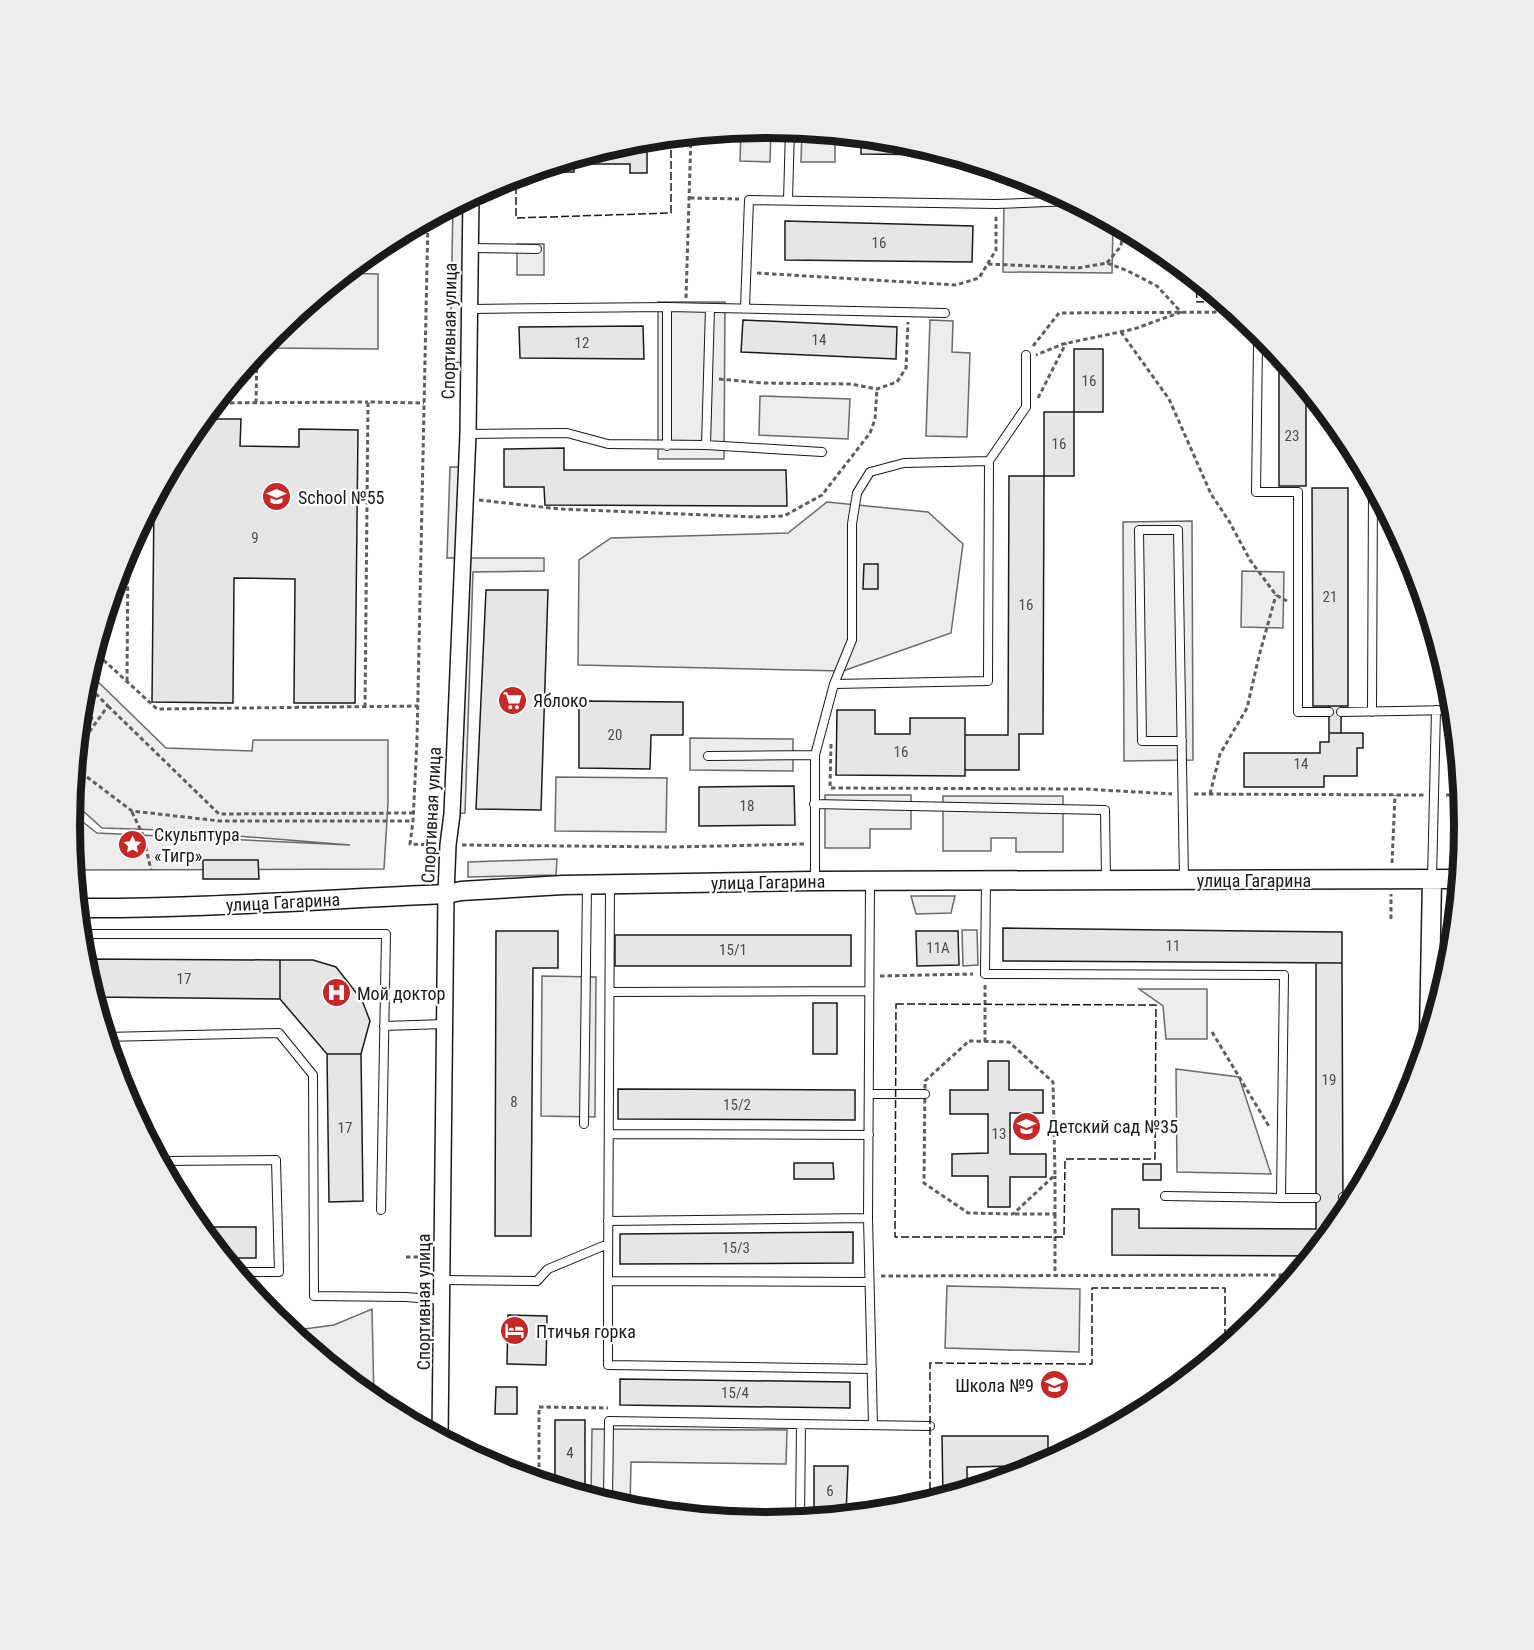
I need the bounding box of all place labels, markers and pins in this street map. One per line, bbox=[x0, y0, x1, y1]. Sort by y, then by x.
school or university icon: School №55 bbox=[261, 481, 293, 513]
place label: School №55 bbox=[298, 487, 385, 508]
supermarket icon: Яблоко bbox=[496, 684, 528, 716]
place label: Яблоко bbox=[533, 690, 588, 711]
place label: Скульптура «Тигр» bbox=[154, 824, 240, 866]
place icon: Скульптура «Тигр» bbox=[117, 828, 149, 860]
hospital icon: Мой доктор bbox=[320, 977, 352, 1009]
place label: Мой доктор bbox=[357, 983, 446, 1004]
school or university icon: Детский сад №35 bbox=[1010, 1110, 1042, 1142]
place label: Детский сад №35 bbox=[1047, 1116, 1178, 1137]
hotel icon: Птичья горка bbox=[499, 1315, 531, 1347]
place label: Птичья горка bbox=[536, 1321, 636, 1342]
school or university icon: Школа №9 bbox=[1039, 1369, 1071, 1401]
place label: Школа №9 bbox=[955, 1375, 1034, 1396]

